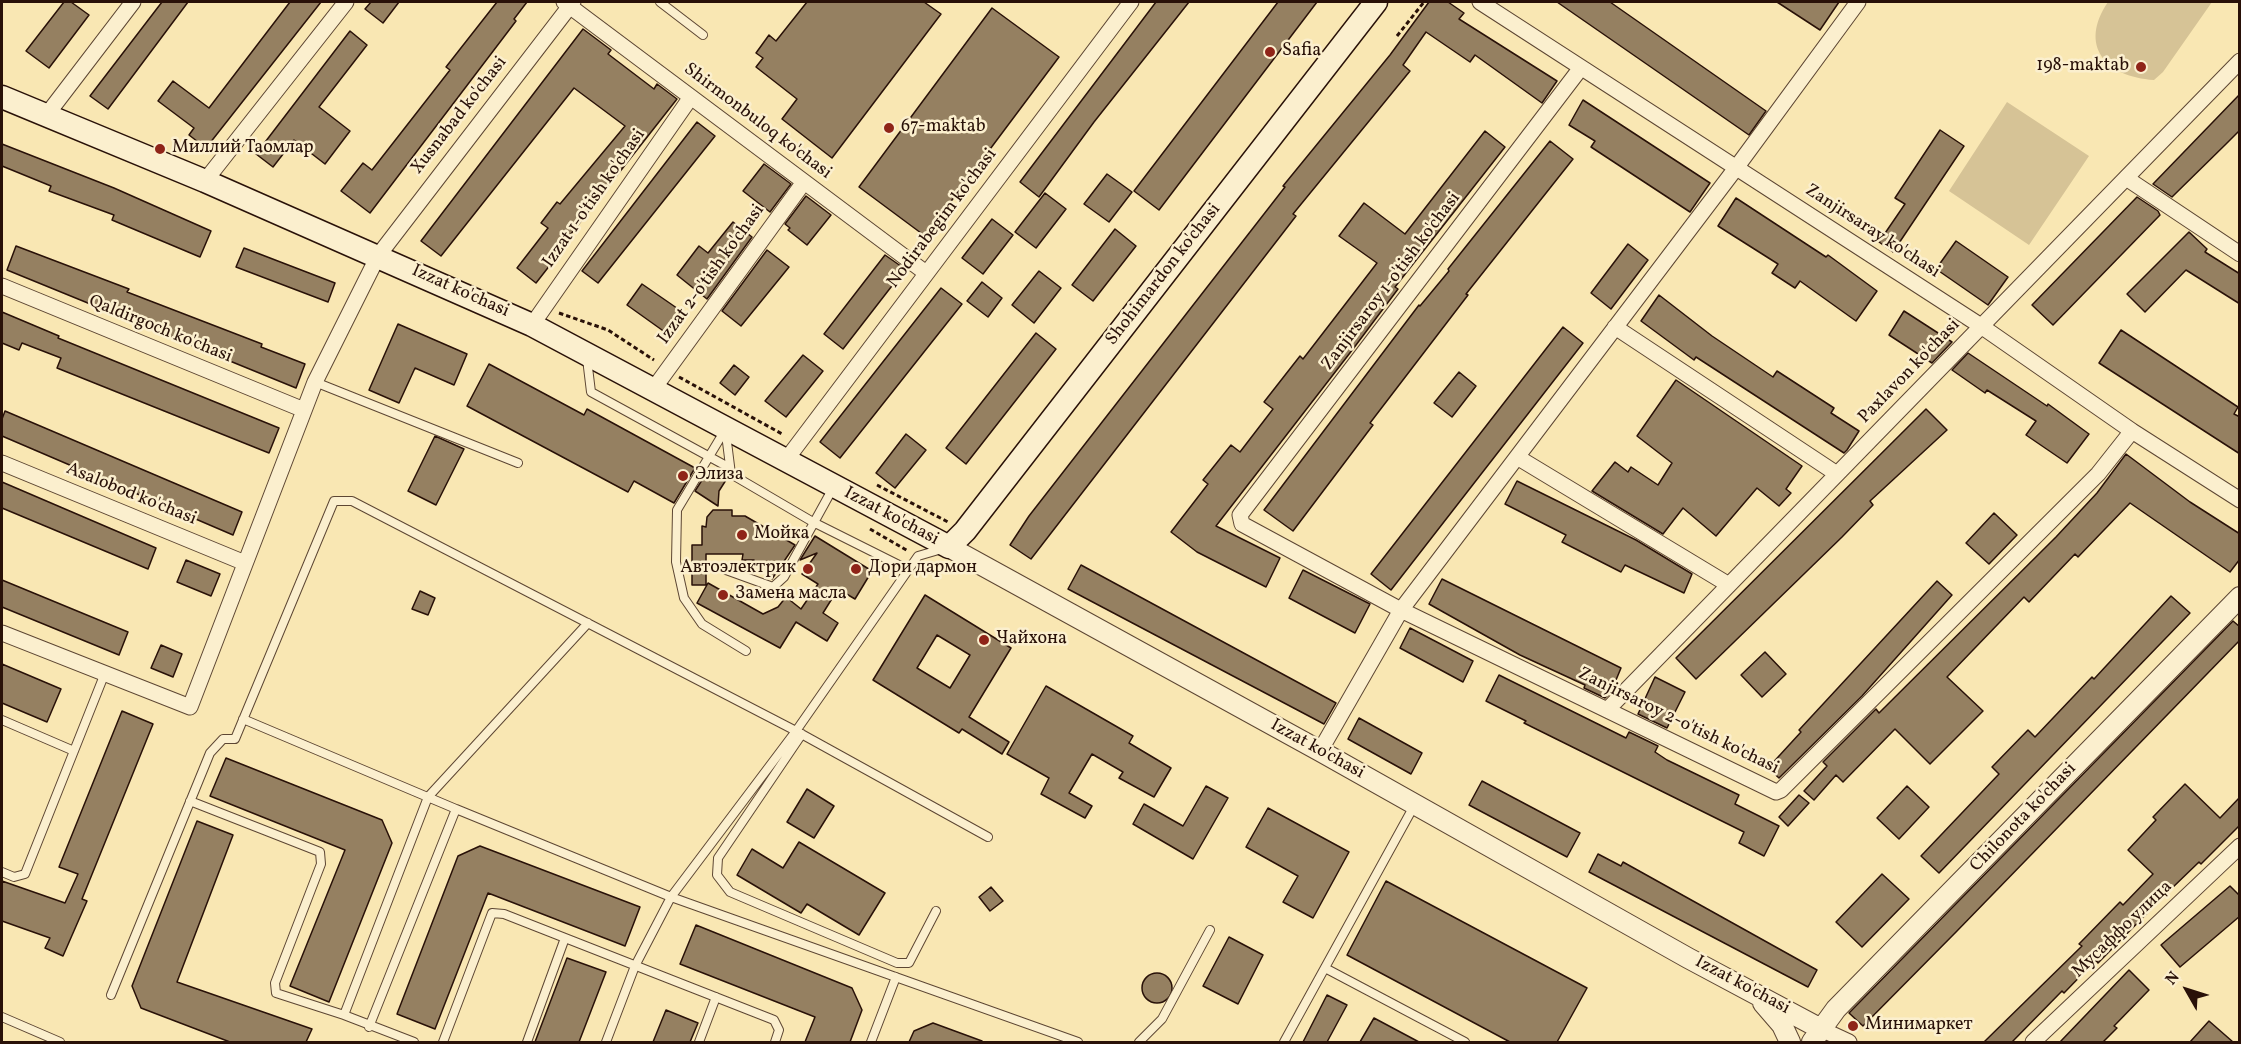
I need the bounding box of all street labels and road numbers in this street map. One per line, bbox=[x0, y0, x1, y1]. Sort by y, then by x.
street label: Xusnabad ko'chasi bbox=[407, 53, 513, 179]
street label: Shirmonbuloq ko'chasi bbox=[679, 59, 835, 185]
street label: Izzat 1-o'tish ko'chasi bbox=[539, 125, 651, 273]
street label: Nodirabegim ko'chasi bbox=[884, 145, 1002, 293]
street label: Zanjirsaray ko'chasi bbox=[1800, 180, 1944, 284]
street label: Zanjirsaroy 1-o'tish ko'chasi bbox=[1318, 189, 1466, 375]
street label: Shohimardon ko'chasi bbox=[1102, 200, 1226, 350]
street label: Izzat 2-o'tish ko'chasi bbox=[654, 201, 770, 349]
street label: Izzat ko'chasi bbox=[408, 261, 512, 323]
street label: Qaldirgoch ko'chasi bbox=[85, 291, 235, 369]
street label: Paxlavon ko'chasi bbox=[1855, 315, 1965, 429]
street label: Asalobod ko'chasi bbox=[63, 459, 199, 531]
street label: Izzat ko'chasi bbox=[840, 483, 942, 551]
street label: Zanjirsaroy 2-o'tish ko'chasi bbox=[1574, 664, 1782, 780]
street label: Izzat ko'chasi bbox=[1266, 715, 1368, 785]
street label: Chilonota ko'chasi bbox=[1966, 759, 2082, 877]
street label: Мусаффо улица bbox=[2068, 877, 2178, 983]
street label: Izzat ko'chasi bbox=[1691, 952, 1793, 1020]

